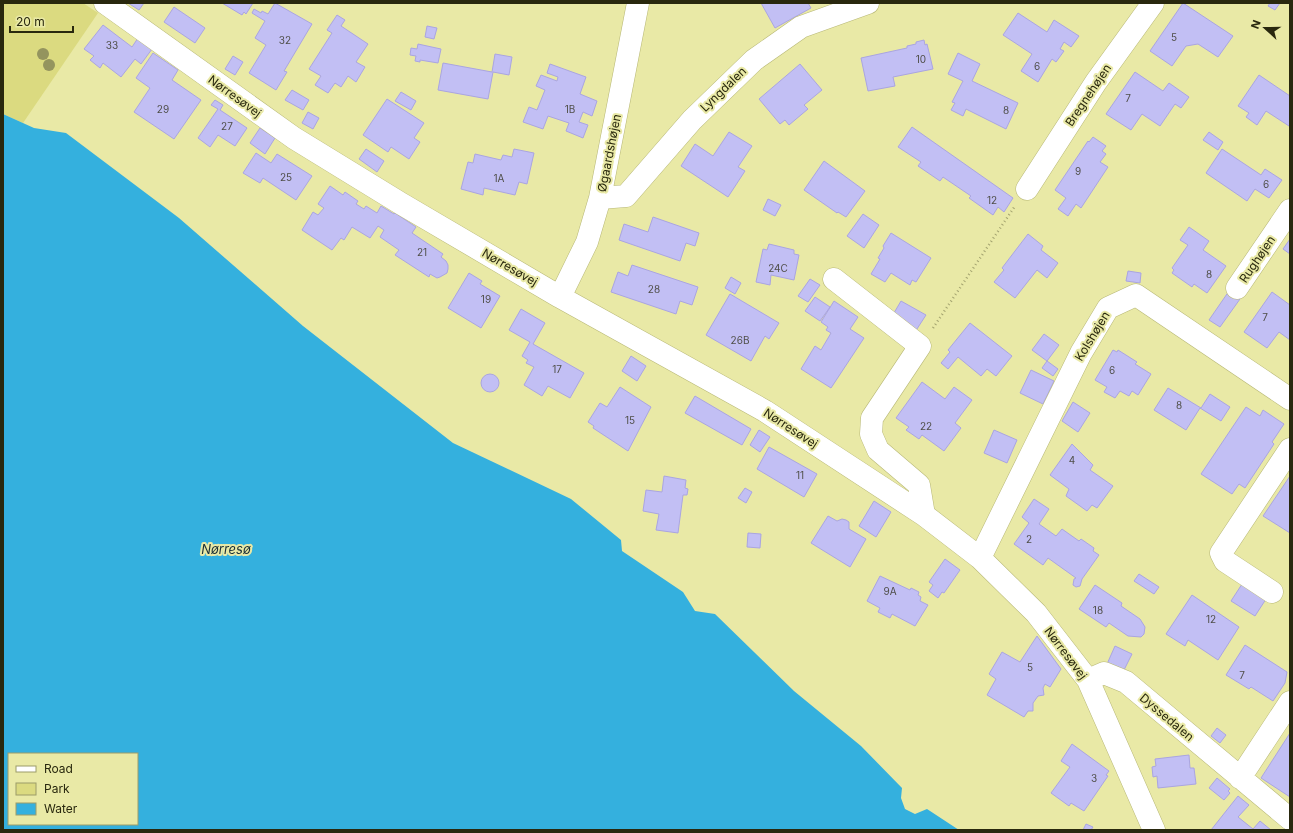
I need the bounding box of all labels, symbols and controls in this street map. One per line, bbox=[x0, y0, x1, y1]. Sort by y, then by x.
scale bar bbox=[10, 8, 73, 34]
north arrow bbox=[1245, 8, 1285, 48]
text: 20 m bbox=[16, 14, 45, 29]
text: N bbox=[1248, 18, 1264, 31]
house number: 5 bbox=[1171, 31, 1177, 43]
house number: 32 bbox=[279, 34, 291, 46]
house number: 33 bbox=[106, 39, 118, 51]
house number: 10 bbox=[916, 53, 926, 65]
house number: 6 bbox=[1034, 60, 1040, 72]
street label: Bregnehøjen bbox=[1062, 61, 1114, 129]
street label: Lyngdalen bbox=[697, 63, 749, 115]
street label: Nørresøvej bbox=[206, 72, 265, 120]
house number: 7 bbox=[1125, 92, 1131, 104]
house number: 29 bbox=[157, 103, 169, 115]
house number: 1B bbox=[565, 103, 575, 115]
house number: 8 bbox=[1003, 104, 1009, 116]
street label: Øgaardshøjen bbox=[594, 113, 624, 193]
house number: 27 bbox=[221, 120, 233, 132]
house number: 9 bbox=[1075, 165, 1081, 177]
house number: 25 bbox=[280, 171, 292, 183]
house number: 1A bbox=[494, 172, 505, 184]
house number: 6 bbox=[1263, 178, 1269, 190]
house number: 12 bbox=[987, 194, 997, 206]
street label: Rughøjen bbox=[1236, 233, 1278, 285]
street label: Nørresøvej bbox=[479, 245, 541, 289]
house number: 21 bbox=[417, 246, 427, 258]
house number: 24C bbox=[768, 262, 788, 274]
house number: 8 bbox=[1206, 268, 1212, 280]
house number: 28 bbox=[648, 283, 660, 295]
house number: 19 bbox=[481, 293, 491, 305]
street label: Kolshøjen bbox=[1071, 308, 1113, 364]
house number: 7 bbox=[1262, 311, 1268, 323]
house number: 26B bbox=[731, 334, 749, 346]
house number: 17 bbox=[552, 363, 562, 375]
house number: 6 bbox=[1109, 364, 1115, 376]
house number: 8 bbox=[1176, 399, 1182, 411]
street label: Nørresøvej bbox=[761, 405, 821, 451]
house number: 15 bbox=[625, 414, 635, 426]
house number: 22 bbox=[920, 420, 932, 432]
house number: 4 bbox=[1069, 454, 1075, 466]
house number: 11 bbox=[796, 469, 804, 481]
house number: 2 bbox=[1026, 533, 1032, 545]
water label: Nørresø bbox=[201, 541, 251, 557]
house number: 9A bbox=[883, 585, 897, 597]
house number: 18 bbox=[1093, 604, 1103, 616]
house number: 12 bbox=[1206, 613, 1216, 625]
street label: Nørresøvej bbox=[1041, 624, 1091, 682]
house number: 5 bbox=[1027, 661, 1033, 673]
house number: 7 bbox=[1239, 669, 1245, 681]
street label: Dyssedalen bbox=[1137, 690, 1197, 744]
legend bbox=[8, 753, 138, 825]
text: Road bbox=[44, 761, 73, 776]
house number: 3 bbox=[1091, 772, 1097, 784]
text: Park bbox=[44, 781, 70, 796]
text: Water bbox=[44, 801, 78, 816]

